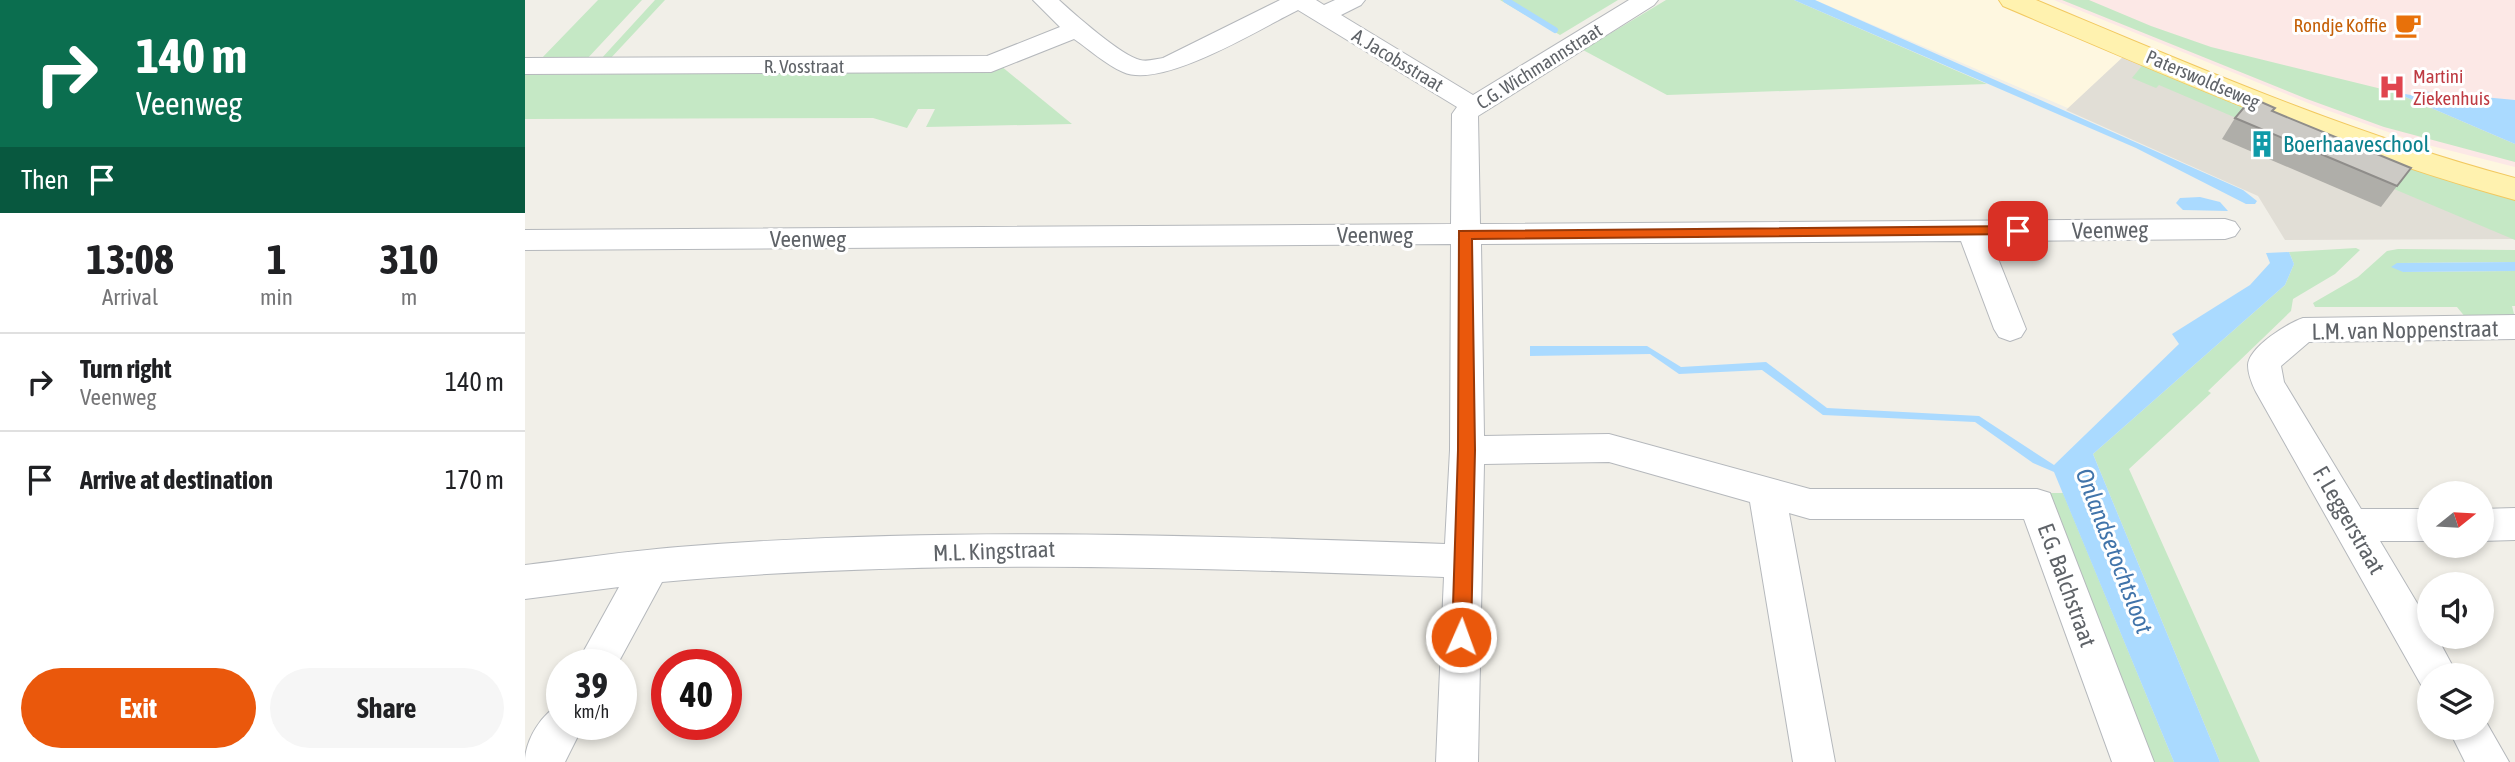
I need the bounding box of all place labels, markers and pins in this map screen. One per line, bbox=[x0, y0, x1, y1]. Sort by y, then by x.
cafe icon: Rondje Koffie bbox=[2393, 10, 2423, 40]
place label: Rondje Koffie bbox=[2294, 14, 2387, 36]
place label: Martini Ziekenhuis bbox=[2413, 65, 2490, 109]
hospital icon: Martini Ziekenhuis bbox=[2377, 72, 2407, 102]
building icon: Boerhaaveschool bbox=[2247, 129, 2277, 159]
place label: Boerhaaveschool bbox=[2283, 131, 2430, 157]
pin bbox=[1988, 201, 2048, 261]

